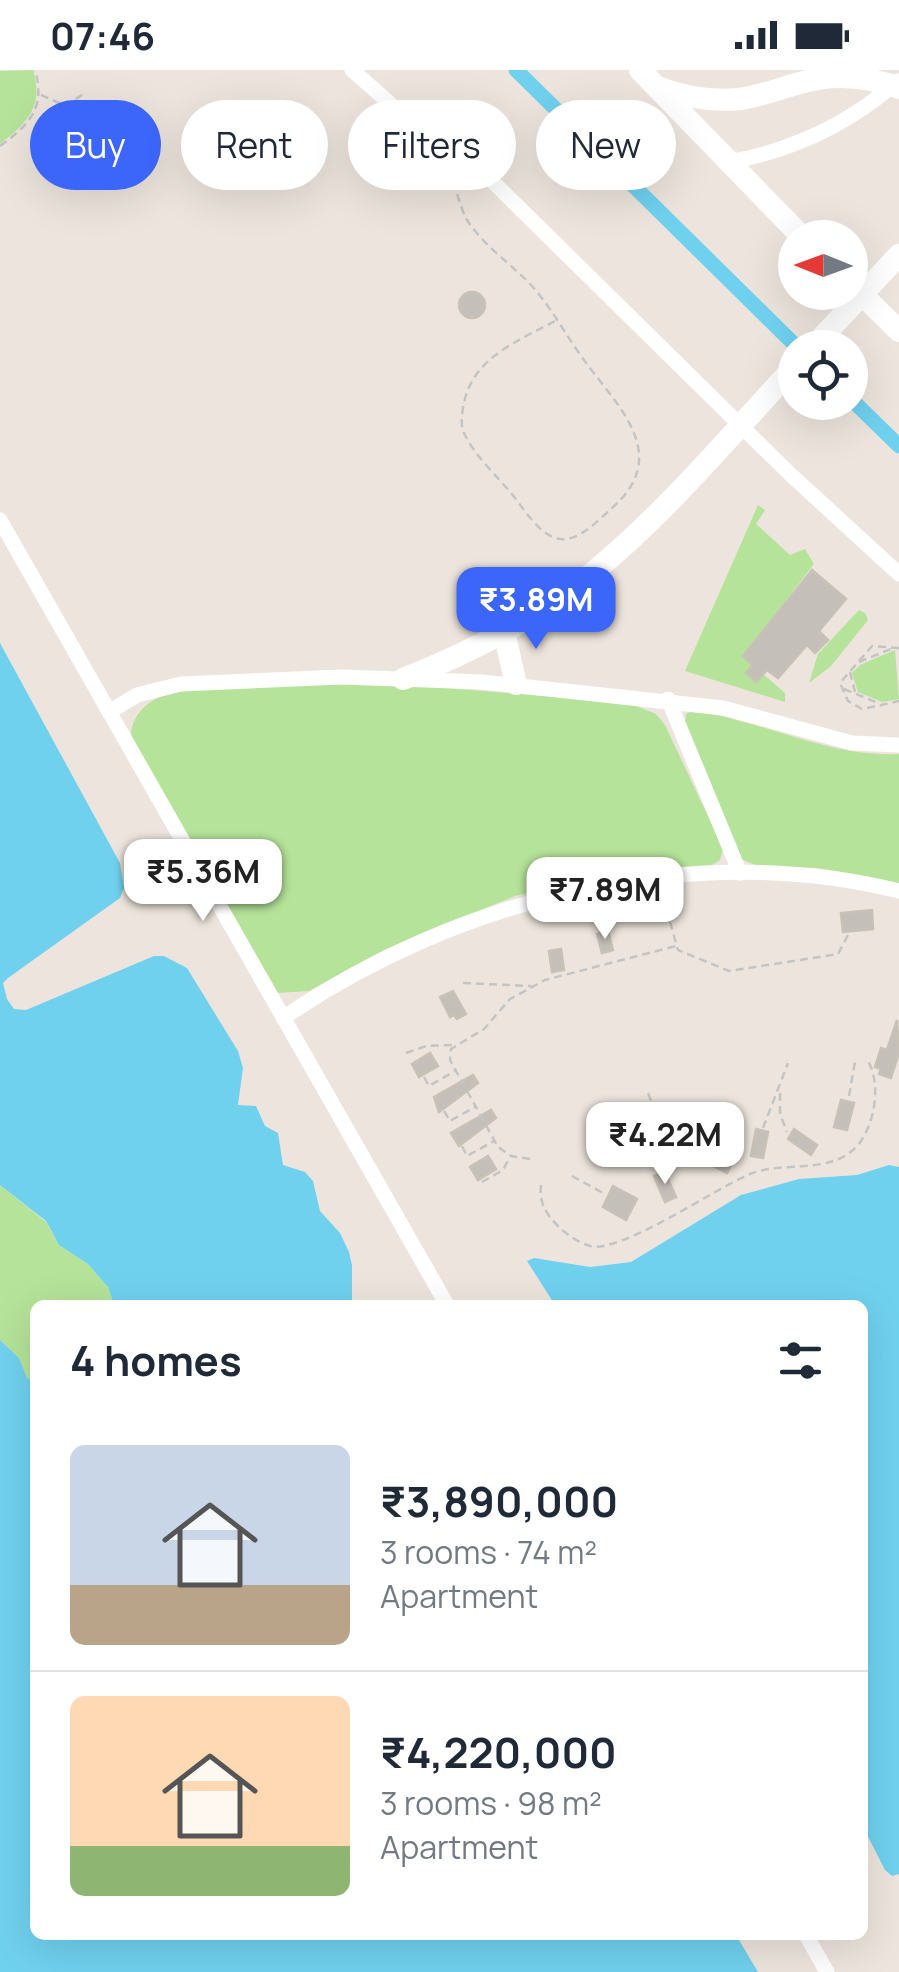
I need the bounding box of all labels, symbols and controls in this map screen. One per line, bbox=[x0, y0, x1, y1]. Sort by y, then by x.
text: 07:46 bbox=[50, 9, 155, 61]
chip: Buy bbox=[30, 100, 161, 190]
chip: Rent bbox=[181, 100, 328, 190]
chip: Filters bbox=[348, 100, 516, 190]
chip: New bbox=[536, 100, 676, 190]
north arrow bbox=[778, 220, 868, 310]
map controls bbox=[778, 220, 868, 420]
button: locate bbox=[778, 330, 868, 420]
pin: ₹3.89M bbox=[455, 567, 617, 652]
text: ₹3.89M bbox=[479, 577, 593, 621]
pin: ₹5.36M bbox=[122, 839, 284, 924]
text: ₹5.36M bbox=[146, 849, 260, 893]
pin: ₹7.89M bbox=[524, 857, 686, 942]
text: ₹7.89M bbox=[549, 867, 661, 911]
pin: ₹4.22M bbox=[584, 1102, 746, 1187]
text: ₹4.22M bbox=[608, 1112, 722, 1156]
text: 4 homes bbox=[70, 1331, 242, 1389]
icon: filters bbox=[773, 1333, 828, 1388]
text: ₹3,890,000 bbox=[380, 1472, 618, 1530]
icon: home bbox=[150, 1485, 270, 1605]
text: 3 rooms · 74 m² bbox=[380, 1530, 597, 1574]
text: Apartment bbox=[380, 1574, 538, 1618]
text: ₹4,220,000 bbox=[380, 1723, 617, 1781]
icon: home bbox=[150, 1736, 270, 1856]
text: 3 rooms · 98 m² bbox=[380, 1781, 602, 1825]
text: Apartment bbox=[380, 1825, 538, 1869]

